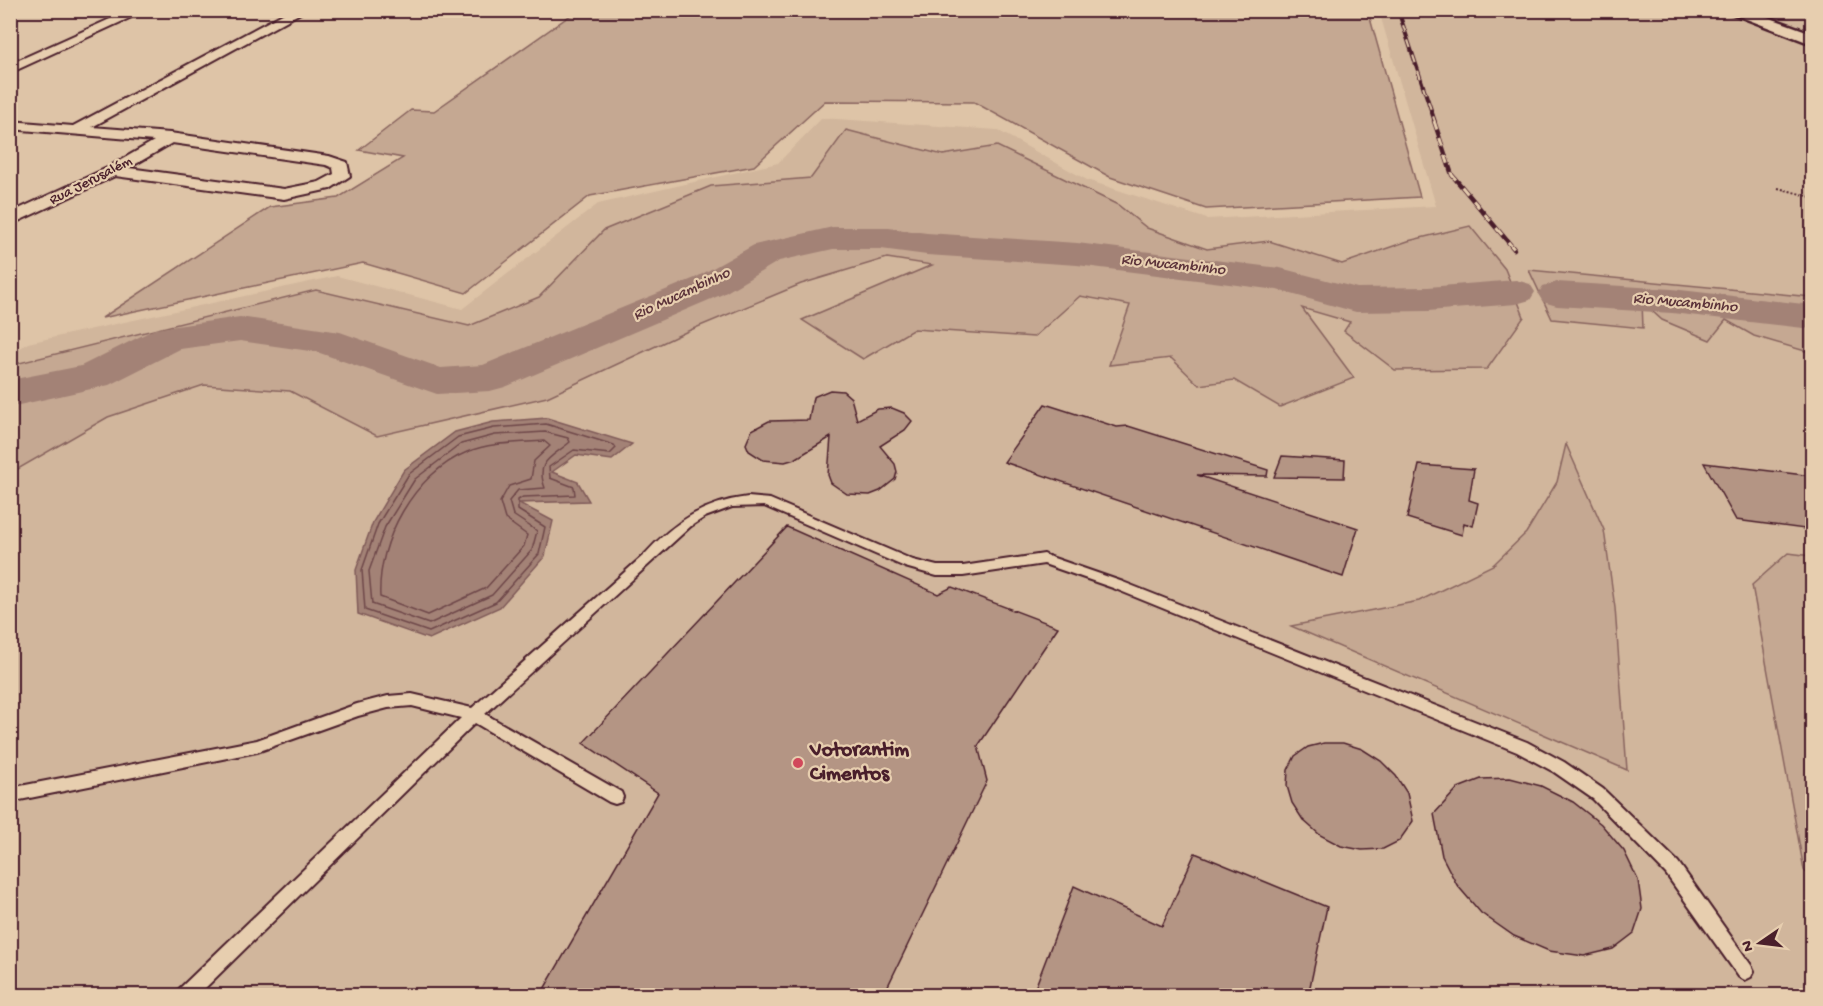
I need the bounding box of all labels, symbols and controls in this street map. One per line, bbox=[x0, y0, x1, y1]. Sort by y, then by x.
street label: Rua Jerusalém bbox=[47, 152, 136, 210]
water label: Rio Mucambinho bbox=[1120, 251, 1227, 281]
water label: Rio Mucambinho bbox=[631, 264, 734, 326]
water label: Rio Mucambinho bbox=[1632, 290, 1739, 318]
place label: Votorantim Cimentos bbox=[809, 739, 909, 788]
marker: Votorantim Cimentos bbox=[791, 756, 805, 770]
north arrow bbox=[1730, 913, 1790, 973]
text: N bbox=[1738, 938, 1759, 953]

